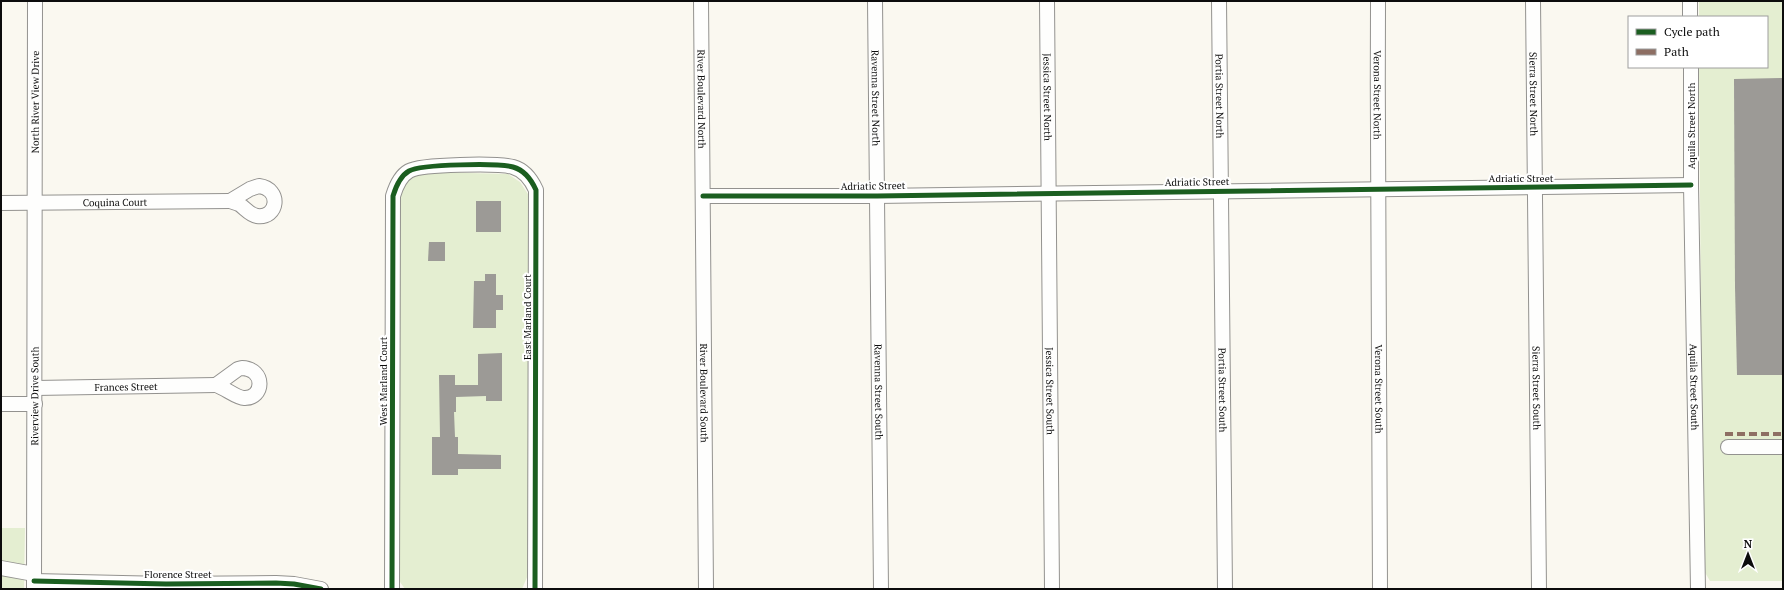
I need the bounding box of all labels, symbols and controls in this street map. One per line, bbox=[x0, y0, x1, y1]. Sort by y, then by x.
legend bbox=[1628, 16, 1768, 68]
text: Cycle path bbox=[1664, 24, 1720, 39]
text: Path bbox=[1664, 44, 1689, 59]
street label: River Boulevard North bbox=[695, 49, 709, 149]
street label: Ravenna Street North bbox=[869, 50, 883, 146]
street label: Verona Street North bbox=[1371, 50, 1384, 140]
street label: North River View Drive bbox=[28, 51, 41, 153]
street label: Sierra Street North bbox=[1527, 52, 1541, 136]
street label: Jessica Street North bbox=[1041, 53, 1055, 141]
street label: Portia Street North bbox=[1213, 54, 1227, 139]
street label: Aquila Street North bbox=[1685, 83, 1698, 169]
street label: Adriatic Street bbox=[1489, 172, 1554, 185]
street label: Adriatic Street bbox=[1165, 175, 1230, 189]
street label: Adriatic Street bbox=[841, 179, 906, 193]
street label: Coquina Court bbox=[83, 195, 148, 209]
street label: East Marland Court bbox=[521, 274, 534, 360]
street label: West Marland Court bbox=[377, 336, 390, 425]
street label: River Boulevard South bbox=[697, 343, 711, 443]
street label: Ravenna Street South bbox=[872, 344, 886, 440]
street label: Verona Street South bbox=[1372, 344, 1386, 434]
street label: Aquila Street South bbox=[1687, 344, 1702, 431]
street label: Riverview Drive South bbox=[28, 346, 41, 445]
street label: Sierra Street South bbox=[1530, 346, 1544, 430]
street label: Jessica Street South bbox=[1043, 347, 1057, 435]
street label: Portia Street South bbox=[1216, 348, 1230, 433]
street label: Frances Street bbox=[94, 379, 158, 394]
north arrow bbox=[1728, 534, 1768, 574]
text: N bbox=[1744, 537, 1753, 551]
street label: Florence Street bbox=[144, 568, 212, 581]

